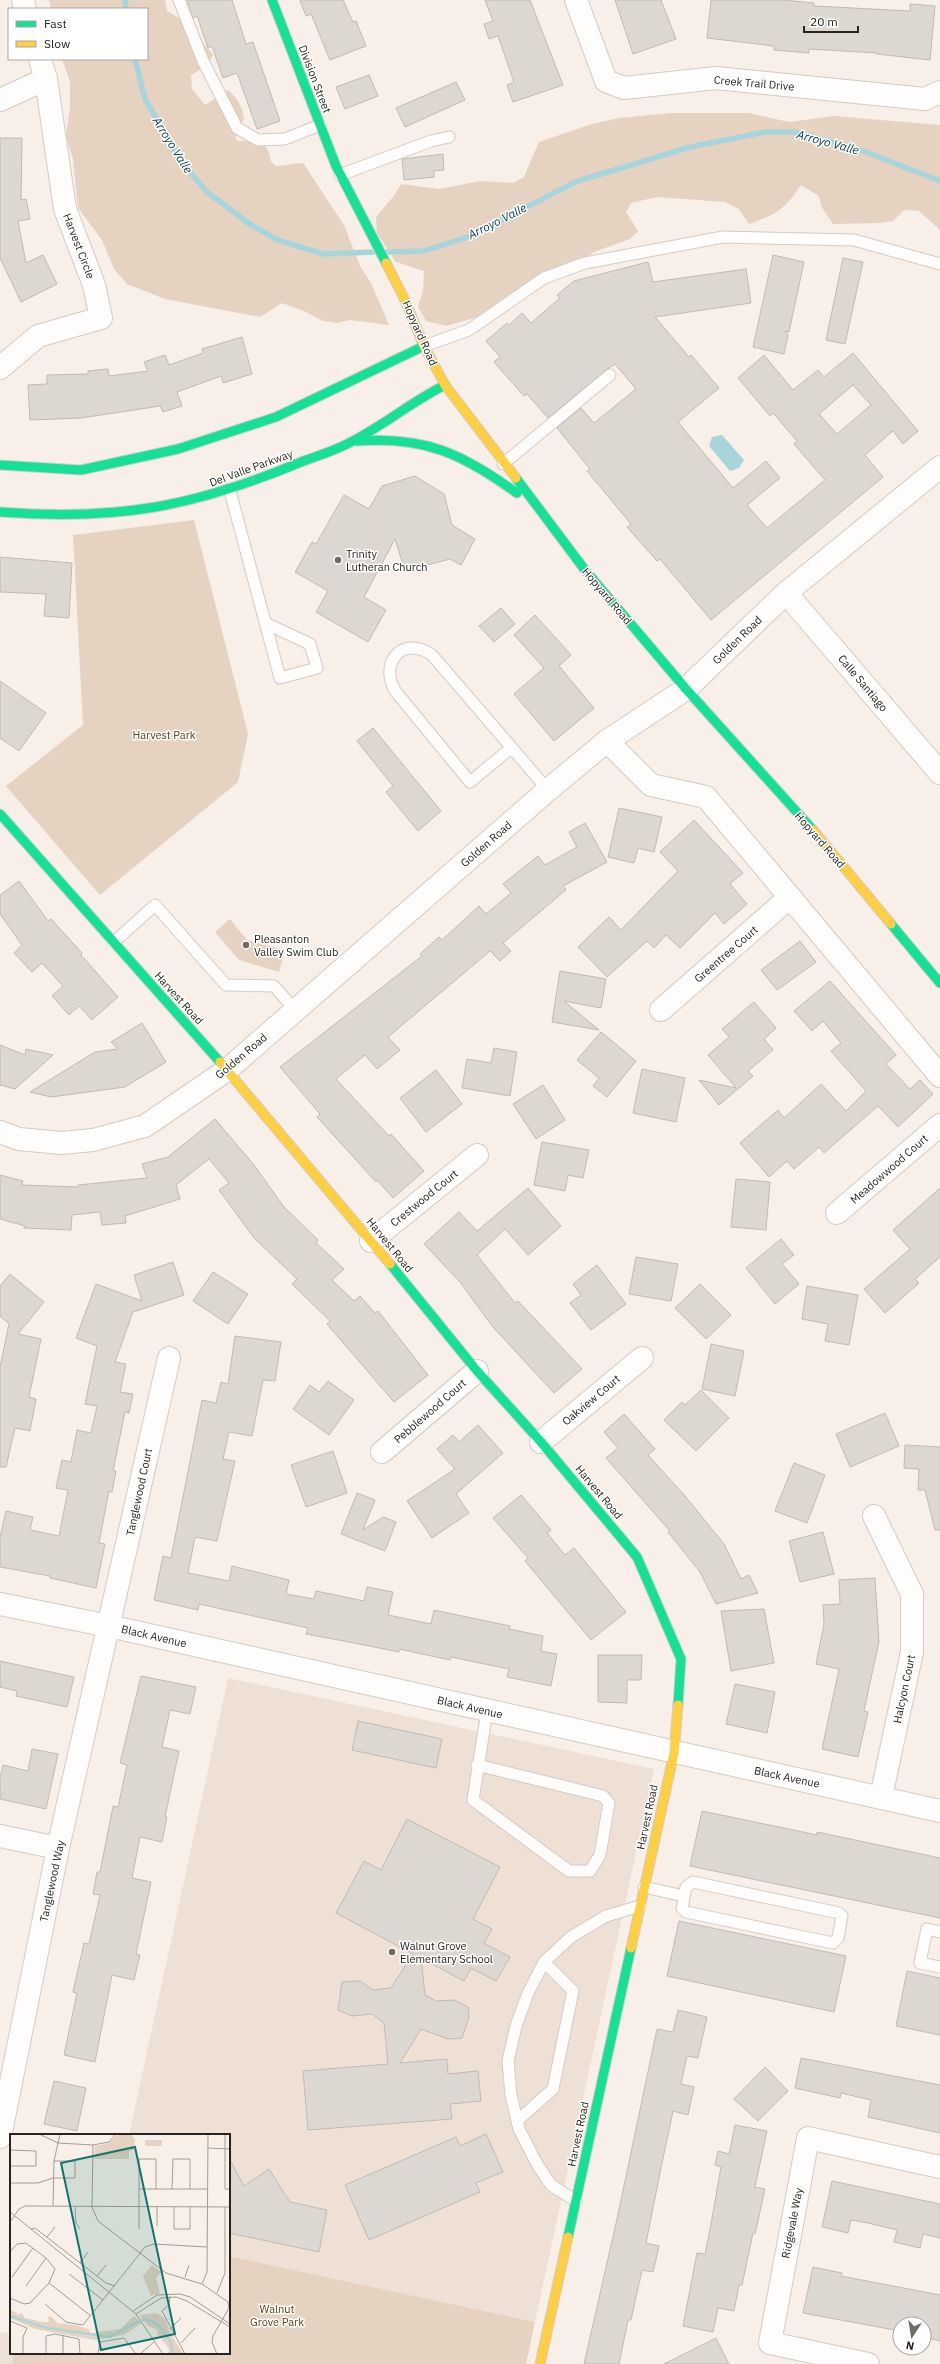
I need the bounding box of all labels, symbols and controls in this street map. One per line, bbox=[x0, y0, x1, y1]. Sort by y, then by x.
legend bbox=[8, 8, 148, 60]
scale bar bbox=[804, 8, 858, 34]
text: 20 m bbox=[810, 14, 838, 29]
text: Fast bbox=[44, 16, 67, 31]
text: Slow bbox=[44, 36, 70, 51]
street label: Division Street bbox=[296, 43, 334, 115]
street label: Creek Trail Drive bbox=[713, 73, 795, 93]
water label: Arroyo Valle bbox=[149, 113, 196, 176]
water label: Arroyo Valle bbox=[794, 126, 861, 157]
water label: Arroyo Valle bbox=[464, 200, 529, 243]
street label: Harvest Circle bbox=[60, 211, 98, 281]
street label: Hopyard Road bbox=[399, 298, 441, 368]
street label: Del Valle Parkway bbox=[207, 446, 295, 490]
place label: Trinity Lutheran Church bbox=[346, 547, 428, 574]
marker: Trinity Lutheran Church bbox=[333, 555, 343, 565]
street label: Hopyard Road bbox=[579, 565, 635, 627]
street label: Golden Road bbox=[709, 613, 765, 667]
street label: Calle Santiago bbox=[835, 652, 891, 714]
park label: Harvest Park bbox=[132, 728, 196, 742]
street label: Hopyard Road bbox=[792, 809, 848, 871]
street label: Golden Road bbox=[457, 818, 515, 870]
street label: Greentree Court bbox=[691, 923, 761, 985]
place label: Pleasanton Valley Swim Club bbox=[254, 932, 338, 959]
marker: Pleasanton Valley Swim Club bbox=[241, 940, 251, 950]
street label: Harvest Road bbox=[152, 969, 206, 1027]
street label: Golden Road bbox=[212, 1030, 270, 1082]
street label: Meadowwood Court bbox=[847, 1131, 931, 1207]
street label: Crestwood Court bbox=[387, 1166, 461, 1230]
street label: Harvest Road bbox=[364, 1215, 416, 1275]
street label: Oakview Court bbox=[559, 1372, 623, 1428]
street label: Pebblewood Court bbox=[391, 1376, 469, 1446]
street label: Tanglewood Court bbox=[123, 1447, 155, 1537]
street label: Harvest Road bbox=[572, 1462, 626, 1522]
street label: Black Avenue bbox=[120, 1622, 188, 1650]
street label: Halcyon Court bbox=[890, 1653, 918, 1725]
street label: Black Avenue bbox=[436, 1693, 504, 1721]
street label: Black Avenue bbox=[753, 1763, 821, 1791]
street label: Harvest Road bbox=[633, 1783, 661, 1851]
street label: Tanglewood Way bbox=[37, 1838, 68, 1923]
place label: Walnut Grove Elementary School bbox=[400, 1939, 493, 1966]
marker: Walnut Grove Elementary School bbox=[387, 1947, 397, 1957]
street label: Harvest Road bbox=[564, 2100, 592, 2168]
inset map bbox=[10, 2134, 230, 2354]
street label: Ridgevale Way bbox=[778, 2186, 806, 2260]
park label: Walnut Grove Park bbox=[250, 2302, 304, 2329]
north arrow bbox=[892, 2316, 932, 2356]
text: N bbox=[905, 2338, 915, 2353]

